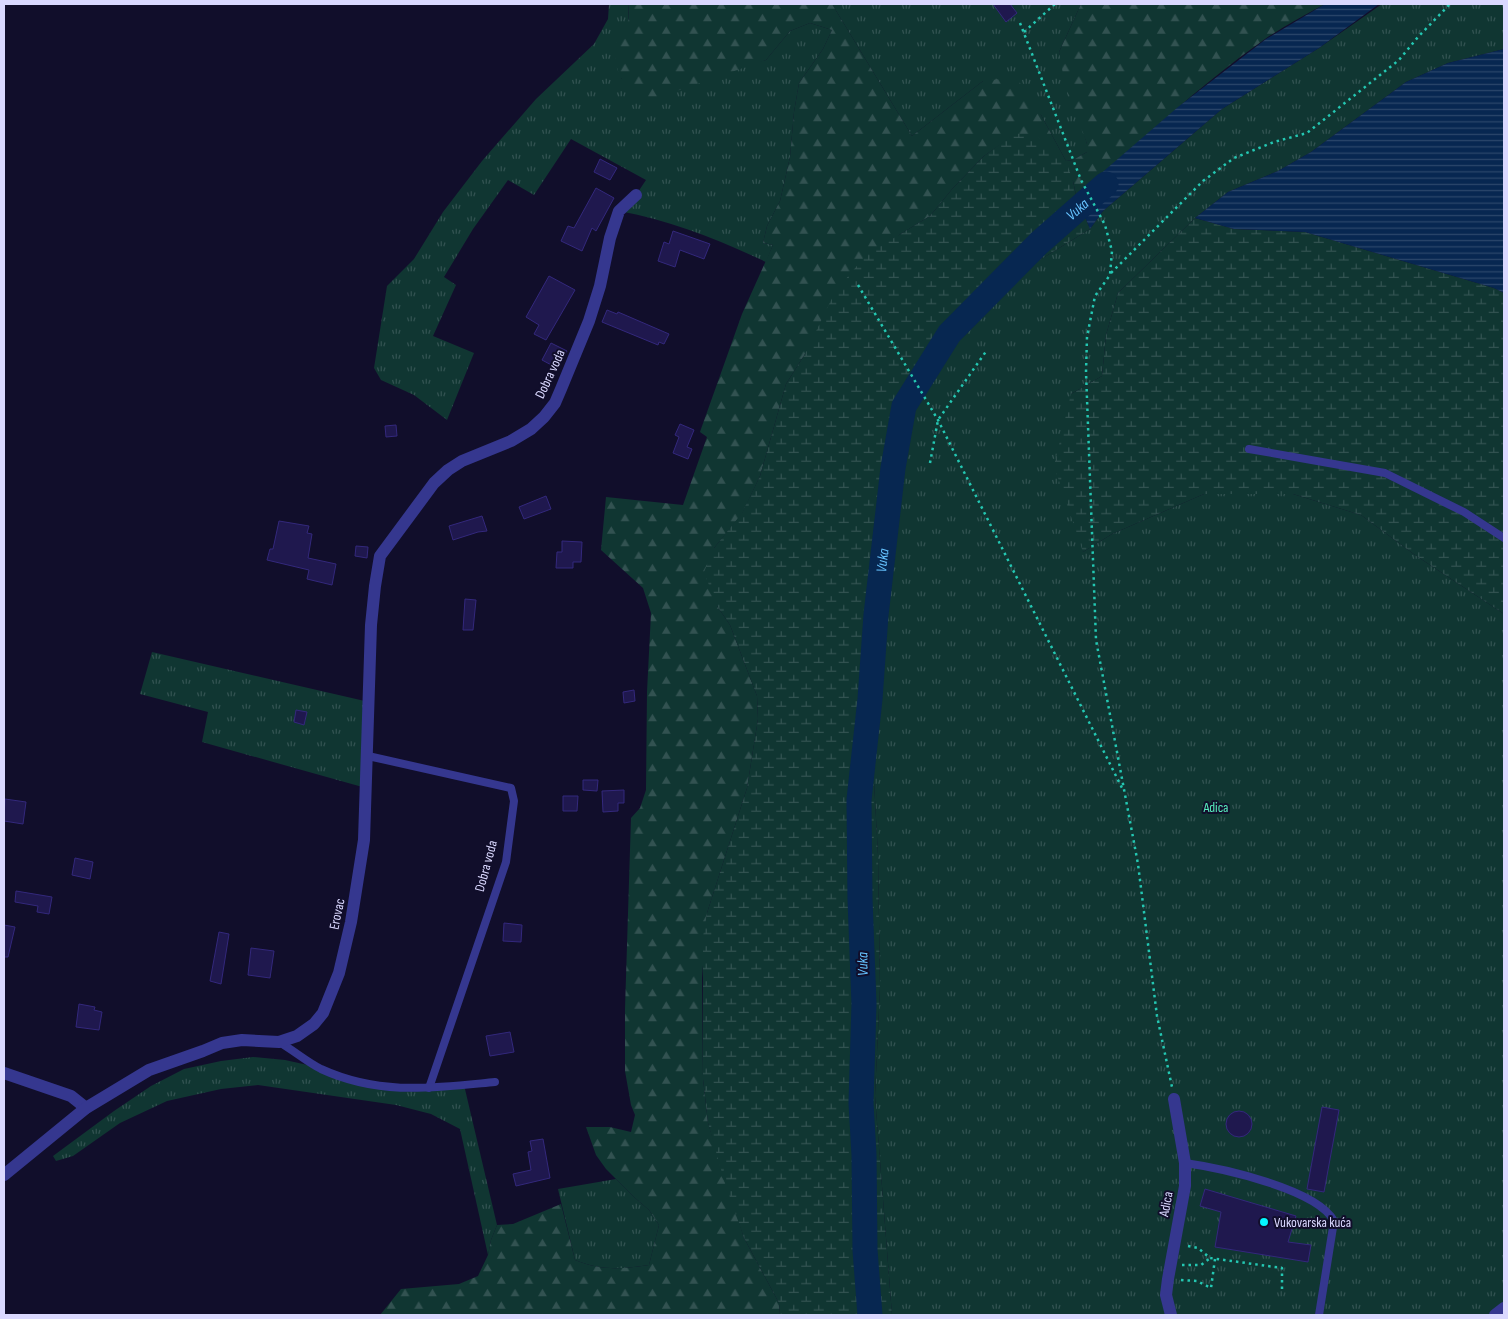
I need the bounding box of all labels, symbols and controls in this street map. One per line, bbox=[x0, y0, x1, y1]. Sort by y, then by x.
water label: Vuka bbox=[1062, 194, 1092, 224]
street label: Dobra voda bbox=[531, 347, 569, 401]
water label: Vuka bbox=[871, 548, 893, 574]
park label: Adica bbox=[1202, 799, 1229, 816]
street label: Dobra voda bbox=[471, 839, 501, 893]
street label: Erovac bbox=[325, 897, 349, 931]
water label: Vuka bbox=[853, 952, 873, 976]
street label: Adica bbox=[1155, 1190, 1177, 1219]
place label: Vukovarska kuća bbox=[1274, 1214, 1351, 1231]
marker: Vukovarska kuća bbox=[1258, 1216, 1270, 1228]

